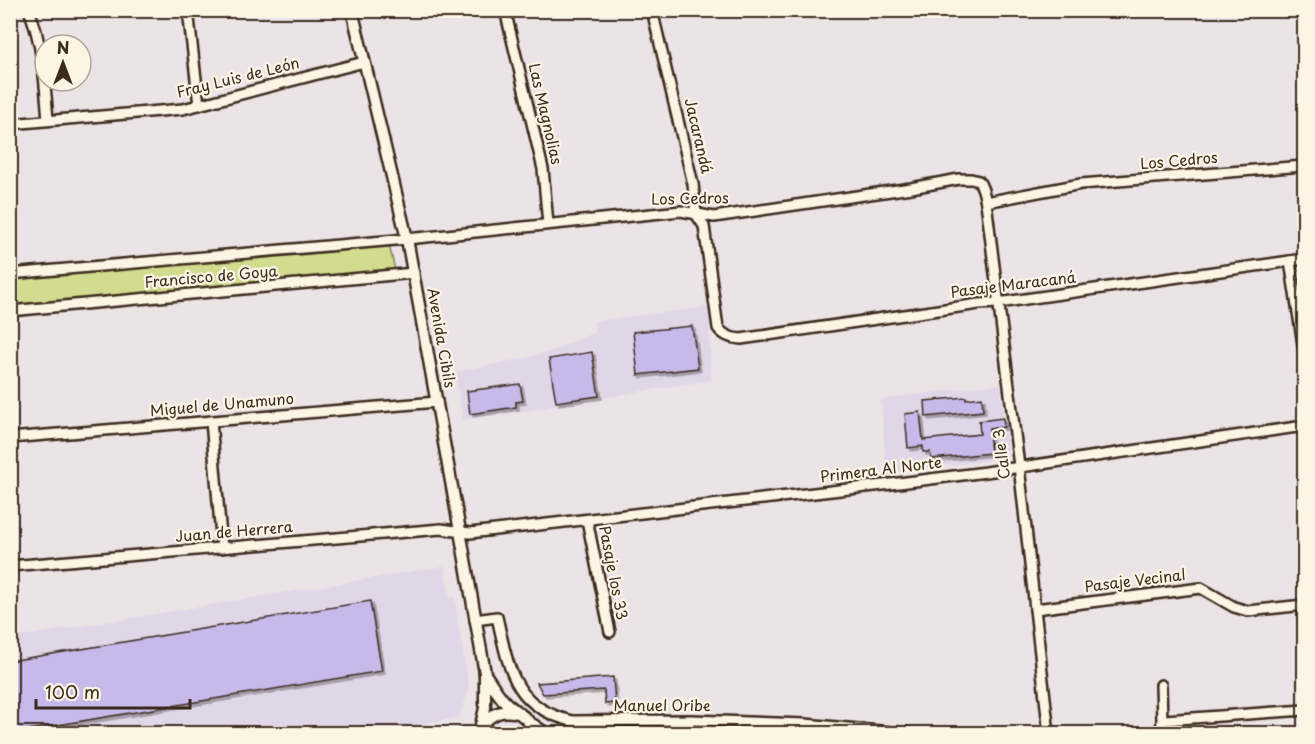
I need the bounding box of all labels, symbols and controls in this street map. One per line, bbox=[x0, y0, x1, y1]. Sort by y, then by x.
north arrow bbox=[33, 33, 93, 93]
text: N bbox=[57, 35, 69, 59]
street label: Fray Luis de León bbox=[174, 50, 301, 103]
street label: Las Magnolias bbox=[524, 61, 569, 167]
street label: Jacarandá bbox=[680, 96, 719, 176]
street label: Los Cedros bbox=[1139, 145, 1219, 174]
street label: Los Cedros bbox=[651, 185, 729, 210]
street label: Francisco de Goya bbox=[143, 258, 279, 293]
street label: Pasaje Maracaná bbox=[949, 264, 1077, 303]
street label: Avenida Cibils bbox=[422, 286, 463, 390]
street label: Miguel de Unamuno bbox=[149, 386, 295, 421]
street label: Calle 3 bbox=[986, 428, 1015, 481]
street label: Primera Al Norte bbox=[819, 450, 943, 487]
street label: Juan de Herrera bbox=[174, 514, 294, 547]
street label: Pasaje los 33 bbox=[594, 524, 635, 622]
street label: Pasaje Vecinal bbox=[1083, 562, 1187, 597]
scale bar bbox=[36, 672, 190, 710]
text: 100 m bbox=[45, 678, 100, 705]
street label: Manuel Oribe bbox=[613, 693, 711, 716]

